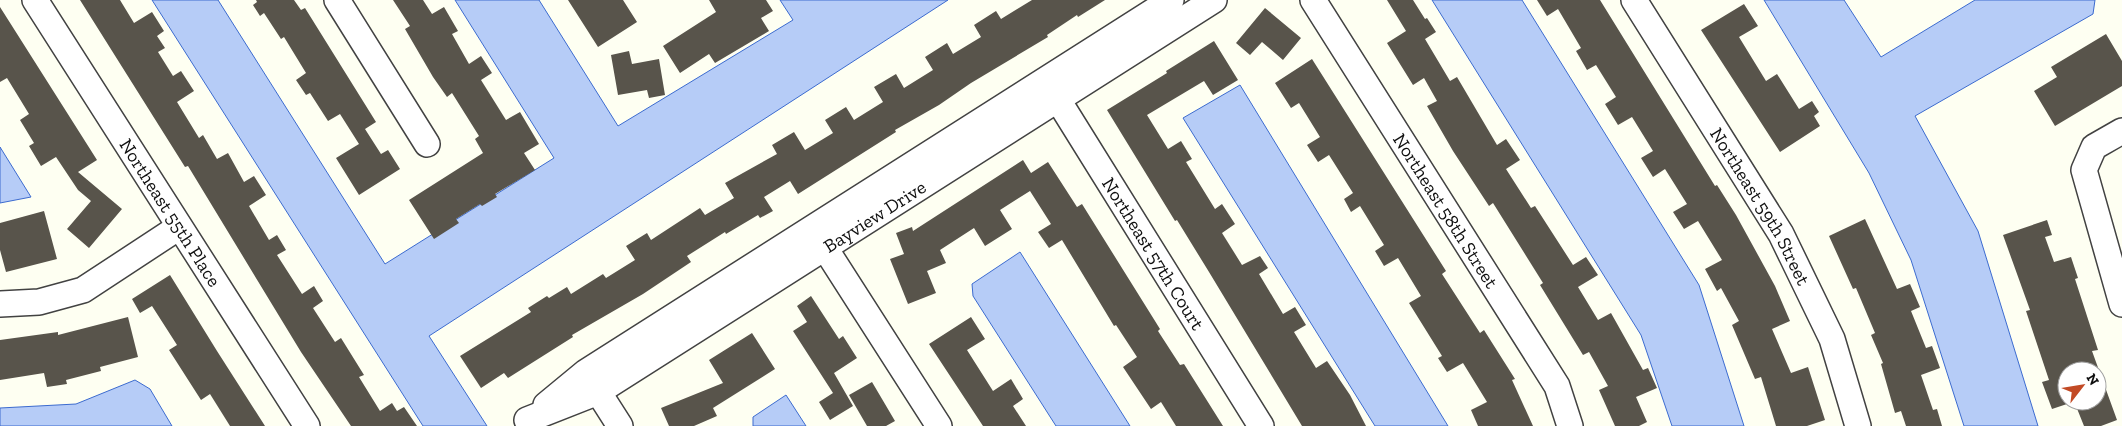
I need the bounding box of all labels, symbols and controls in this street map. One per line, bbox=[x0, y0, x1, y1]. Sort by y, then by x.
street label: Northeast 59th Street bbox=[1705, 123, 1815, 289]
street label: Northeast 58th Street bbox=[1388, 129, 1503, 292]
street label: Northeast 55th Place bbox=[114, 134, 226, 291]
street label: Northeast 57th Court bbox=[1097, 173, 1209, 334]
street label: Bayview Drive bbox=[819, 175, 930, 258]
north arrow bbox=[2057, 361, 2107, 411]
text: N bbox=[2083, 371, 2103, 389]

